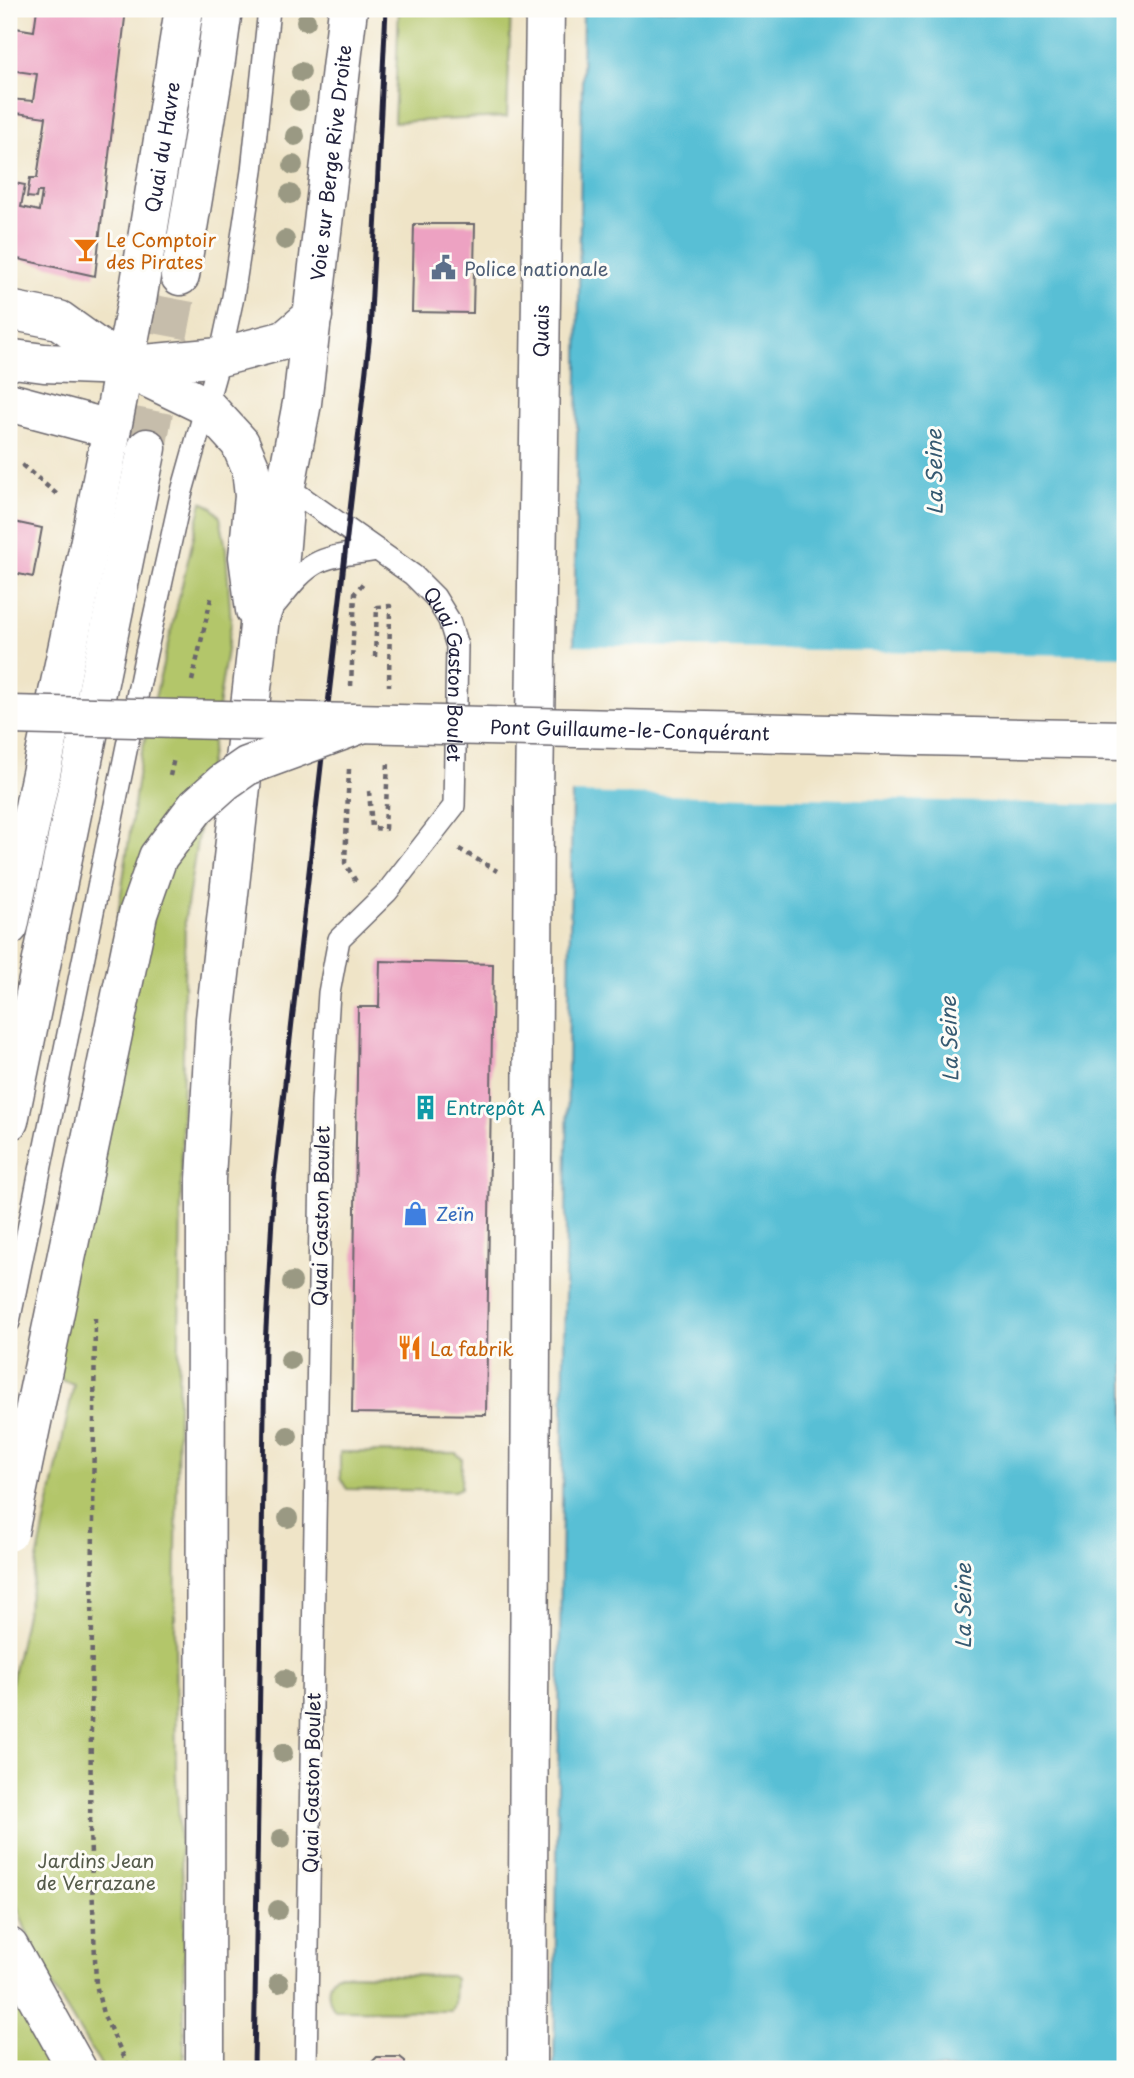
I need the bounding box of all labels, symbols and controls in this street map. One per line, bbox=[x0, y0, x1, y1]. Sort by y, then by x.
street label: Voie sur Berge Rive Droite bbox=[302, 43, 358, 282]
street label: Quai du Havre bbox=[137, 80, 186, 214]
place label: Le Comptoir des Pirates bbox=[106, 225, 216, 275]
bar icon: Le Comptoir des Pirates bbox=[72, 236, 100, 264]
public building icon: Police nationale bbox=[430, 254, 458, 282]
place label: Police nationale bbox=[464, 254, 608, 282]
street label: Quais bbox=[526, 305, 555, 358]
water label: La Seine bbox=[916, 428, 950, 515]
street label: Quai Gaston Boulet bbox=[418, 580, 471, 763]
street label: Pont Guillaume-le-Conquérant bbox=[490, 712, 770, 747]
water label: La Seine bbox=[930, 994, 965, 1082]
building icon: Entrepôt A bbox=[412, 1093, 440, 1121]
place label: Entrepôt A bbox=[446, 1093, 545, 1121]
street label: Quai Gaston Boulet bbox=[304, 1125, 336, 1307]
shop icon: Zeïn bbox=[402, 1199, 430, 1227]
place label: Zeïn bbox=[436, 1199, 475, 1227]
restaurant icon: La fabrik bbox=[396, 1334, 424, 1362]
place label: La fabrik bbox=[430, 1334, 514, 1362]
water label: La Seine bbox=[946, 1562, 978, 1649]
street label: Quai Gaston Boulet bbox=[295, 1692, 327, 1874]
park label: Jardins Jean de Verrazane bbox=[36, 1846, 156, 1896]

